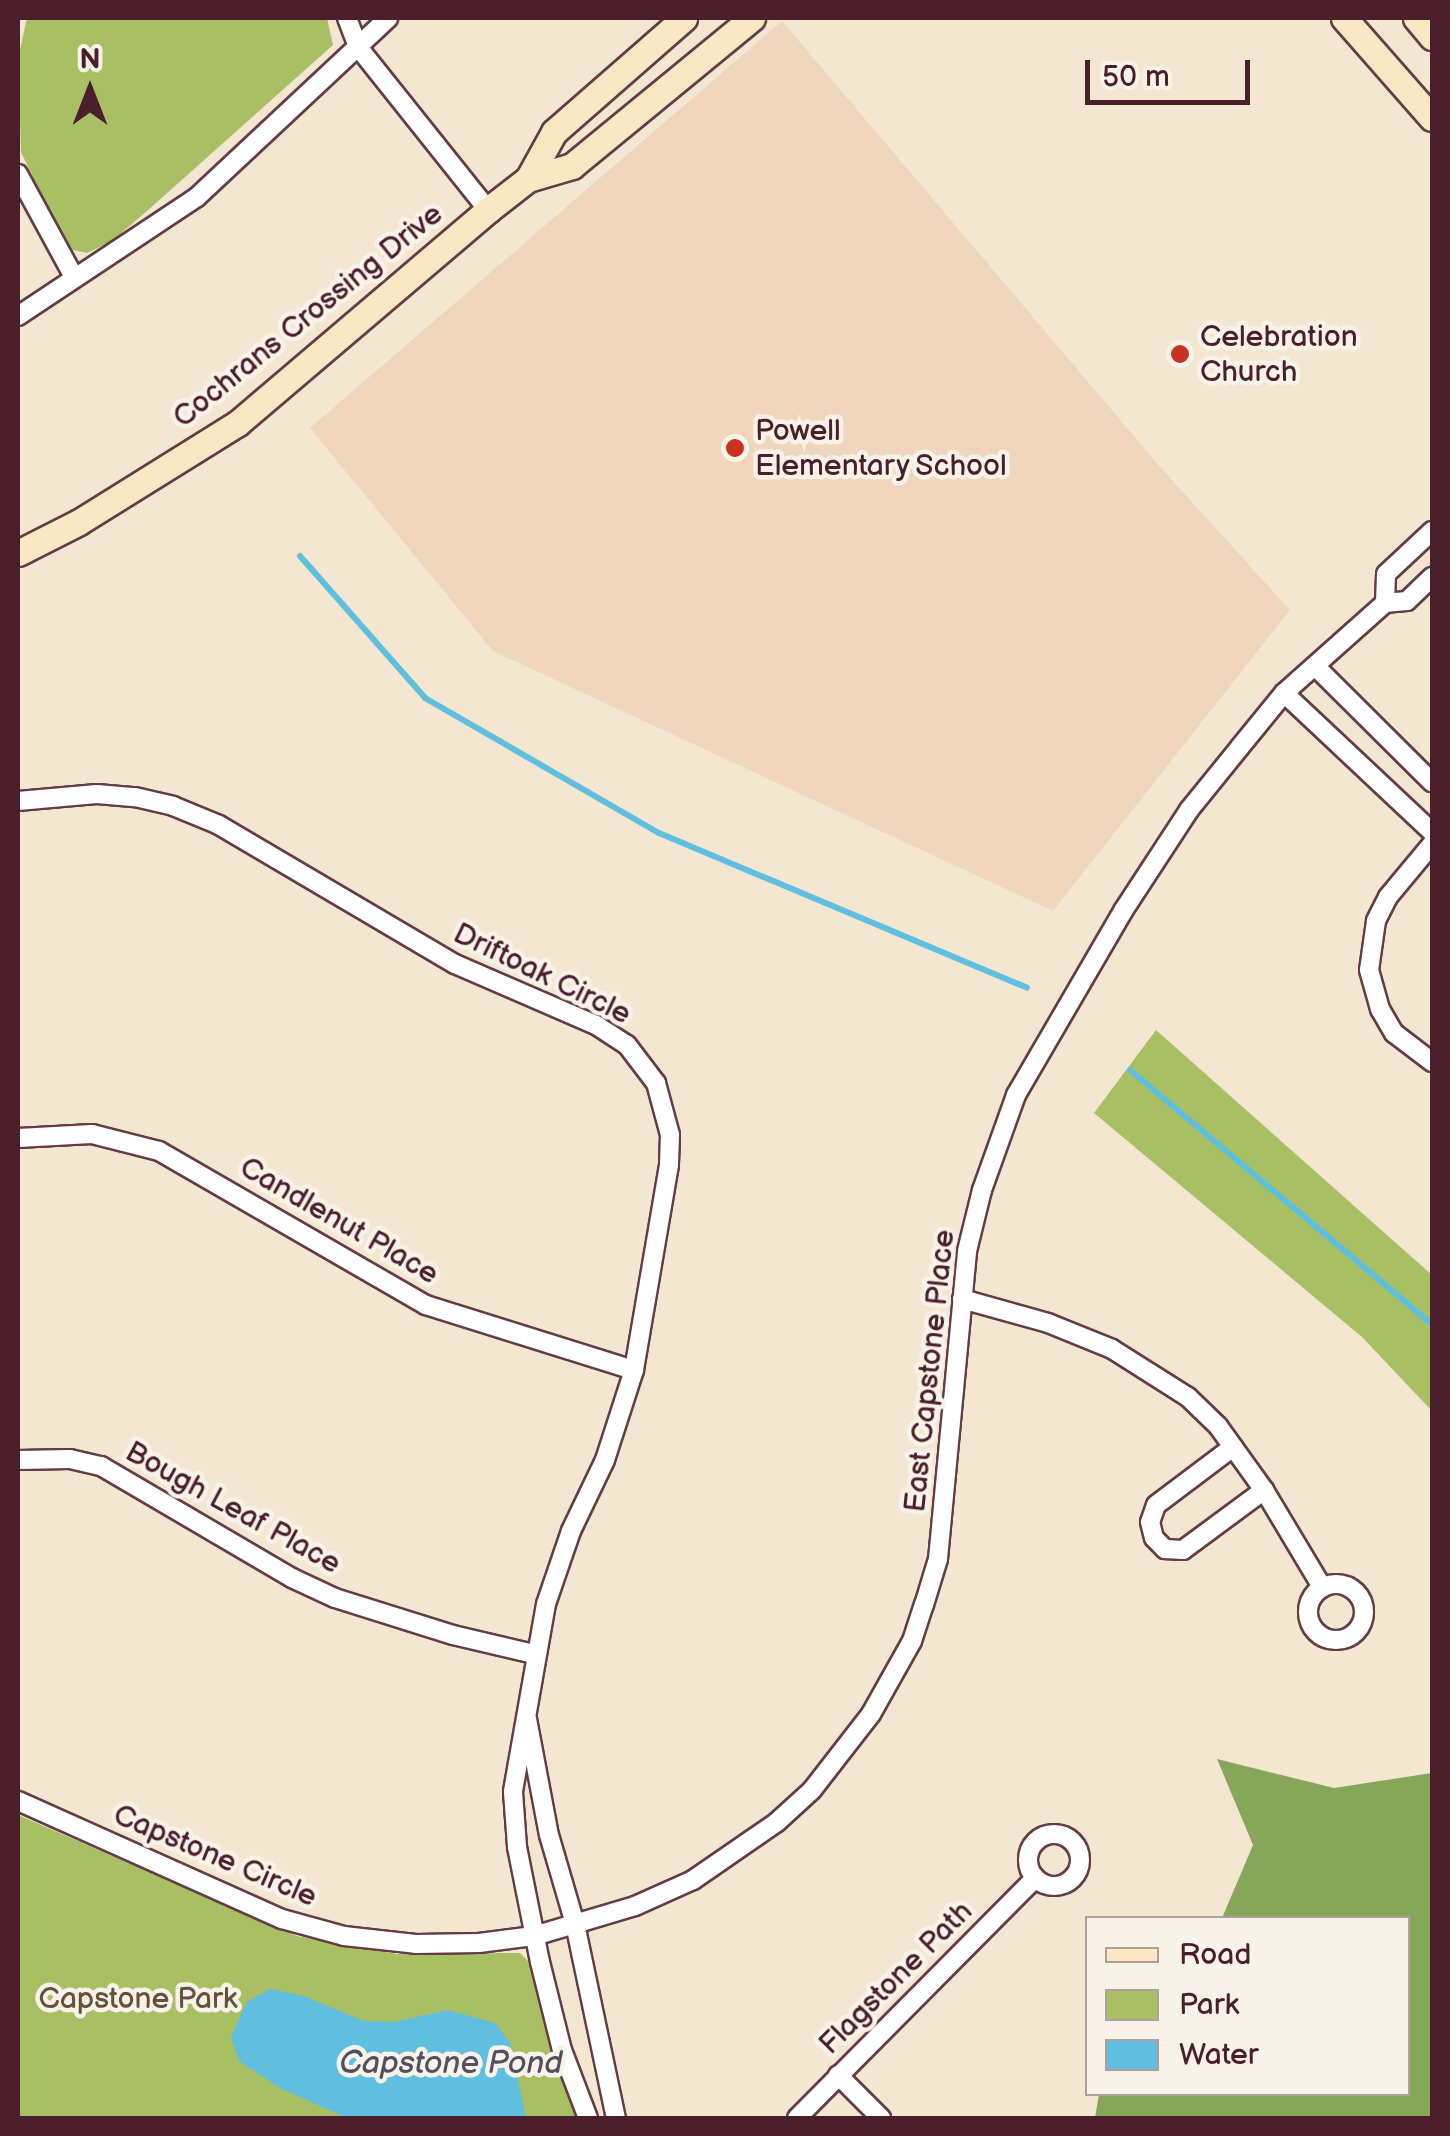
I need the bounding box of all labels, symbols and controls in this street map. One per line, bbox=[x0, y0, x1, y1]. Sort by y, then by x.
north arrow bbox=[40, 40, 140, 140]
scale bar bbox=[1090, 40, 1255, 102]
text: N bbox=[79, 43, 101, 76]
text: 50 m bbox=[1102, 59, 1170, 95]
street label: Cochrans Crossing Drive bbox=[166, 196, 450, 436]
place label: Celebration Church bbox=[1200, 319, 1358, 390]
marker: Celebration Church bbox=[1169, 343, 1191, 365]
place label: Powell Elementary School bbox=[755, 413, 1009, 484]
marker: Powell Elementary School bbox=[724, 437, 746, 459]
street label: Driftoak Circle bbox=[447, 916, 637, 1032]
street label: Candlenut Place bbox=[233, 1150, 445, 1292]
street label: East Capstone Place bbox=[897, 1228, 963, 1514]
street label: Bough Leaf Place bbox=[119, 1434, 347, 1582]
street label: Capstone Circle bbox=[108, 1797, 322, 1915]
street label: Flagstone Path bbox=[812, 1894, 980, 2062]
legend bbox=[1085, 1916, 1410, 2096]
text: Road bbox=[1179, 1937, 1252, 1973]
park label: Capstone Park bbox=[39, 1981, 237, 2017]
text: Park bbox=[1179, 1987, 1239, 2023]
text: Water bbox=[1179, 2037, 1259, 2073]
water label: Capstone Pond bbox=[339, 2045, 563, 2083]

